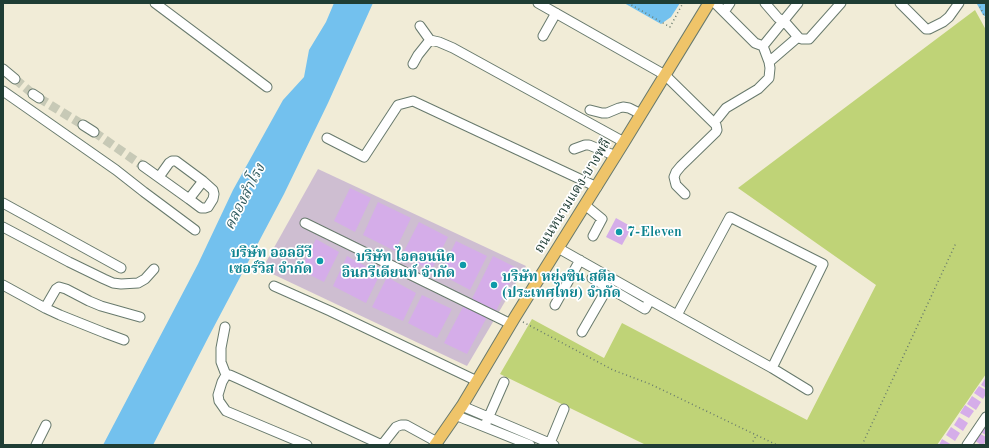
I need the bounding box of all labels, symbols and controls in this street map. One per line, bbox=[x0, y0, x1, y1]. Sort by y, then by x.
street label: ถนนหนามแดง-บางพลี bbox=[531, 136, 615, 256]
water label: คลองสำโรง bbox=[221, 161, 269, 233]
place label: 7-Eleven bbox=[627, 224, 682, 240]
marker: 7-Eleven bbox=[614, 227, 624, 237]
place label: บริษัท ออลอีวี เซอร์วิส จำกัด bbox=[229, 245, 312, 278]
place label: บริษัท ไอคอนนิค อินกรีเดียนท์ จำกัด bbox=[342, 249, 455, 282]
marker: บริษัท ออลอีวี เซอร์วิส จำกัด bbox=[315, 256, 325, 266]
marker: บริษัท ไอคอนนิค อินกรีเดียนท์ จำกัด bbox=[458, 260, 468, 270]
place label: บริษัท หย่งซิน สตีล (ประเทศไทย) จํากัด bbox=[502, 269, 621, 302]
marker: บริษัท หย่งซิน สตีล (ประเทศไทย) จํากัด bbox=[489, 280, 499, 290]

